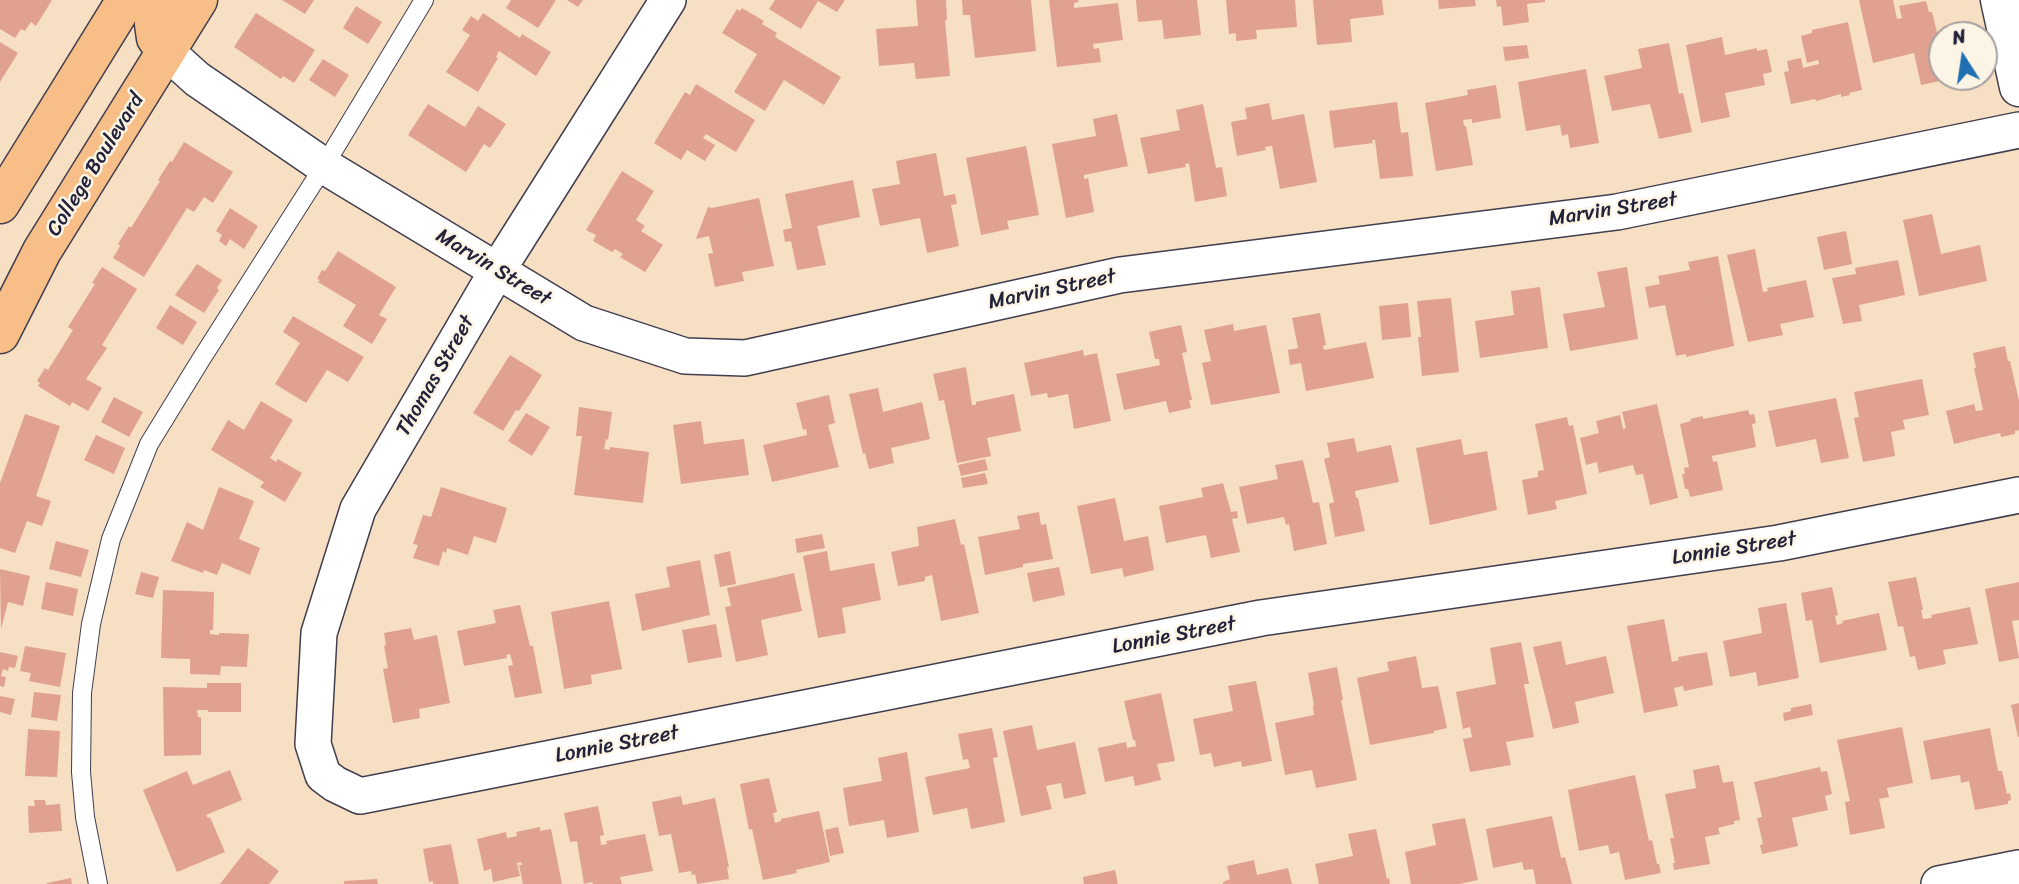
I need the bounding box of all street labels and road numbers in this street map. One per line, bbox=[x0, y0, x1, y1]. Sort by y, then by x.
street label: College Boulevard bbox=[42, 89, 150, 241]
street label: Marvin Street bbox=[1547, 187, 1679, 233]
street label: Marvin Street bbox=[431, 224, 555, 312]
street label: Marvin Street bbox=[986, 264, 1118, 316]
street label: Thomas Street bbox=[391, 311, 481, 441]
street label: Lonnie Street bbox=[1670, 527, 1798, 571]
street label: Lonnie Street bbox=[1110, 612, 1238, 660]
street label: Lonnie Street bbox=[553, 721, 681, 769]

